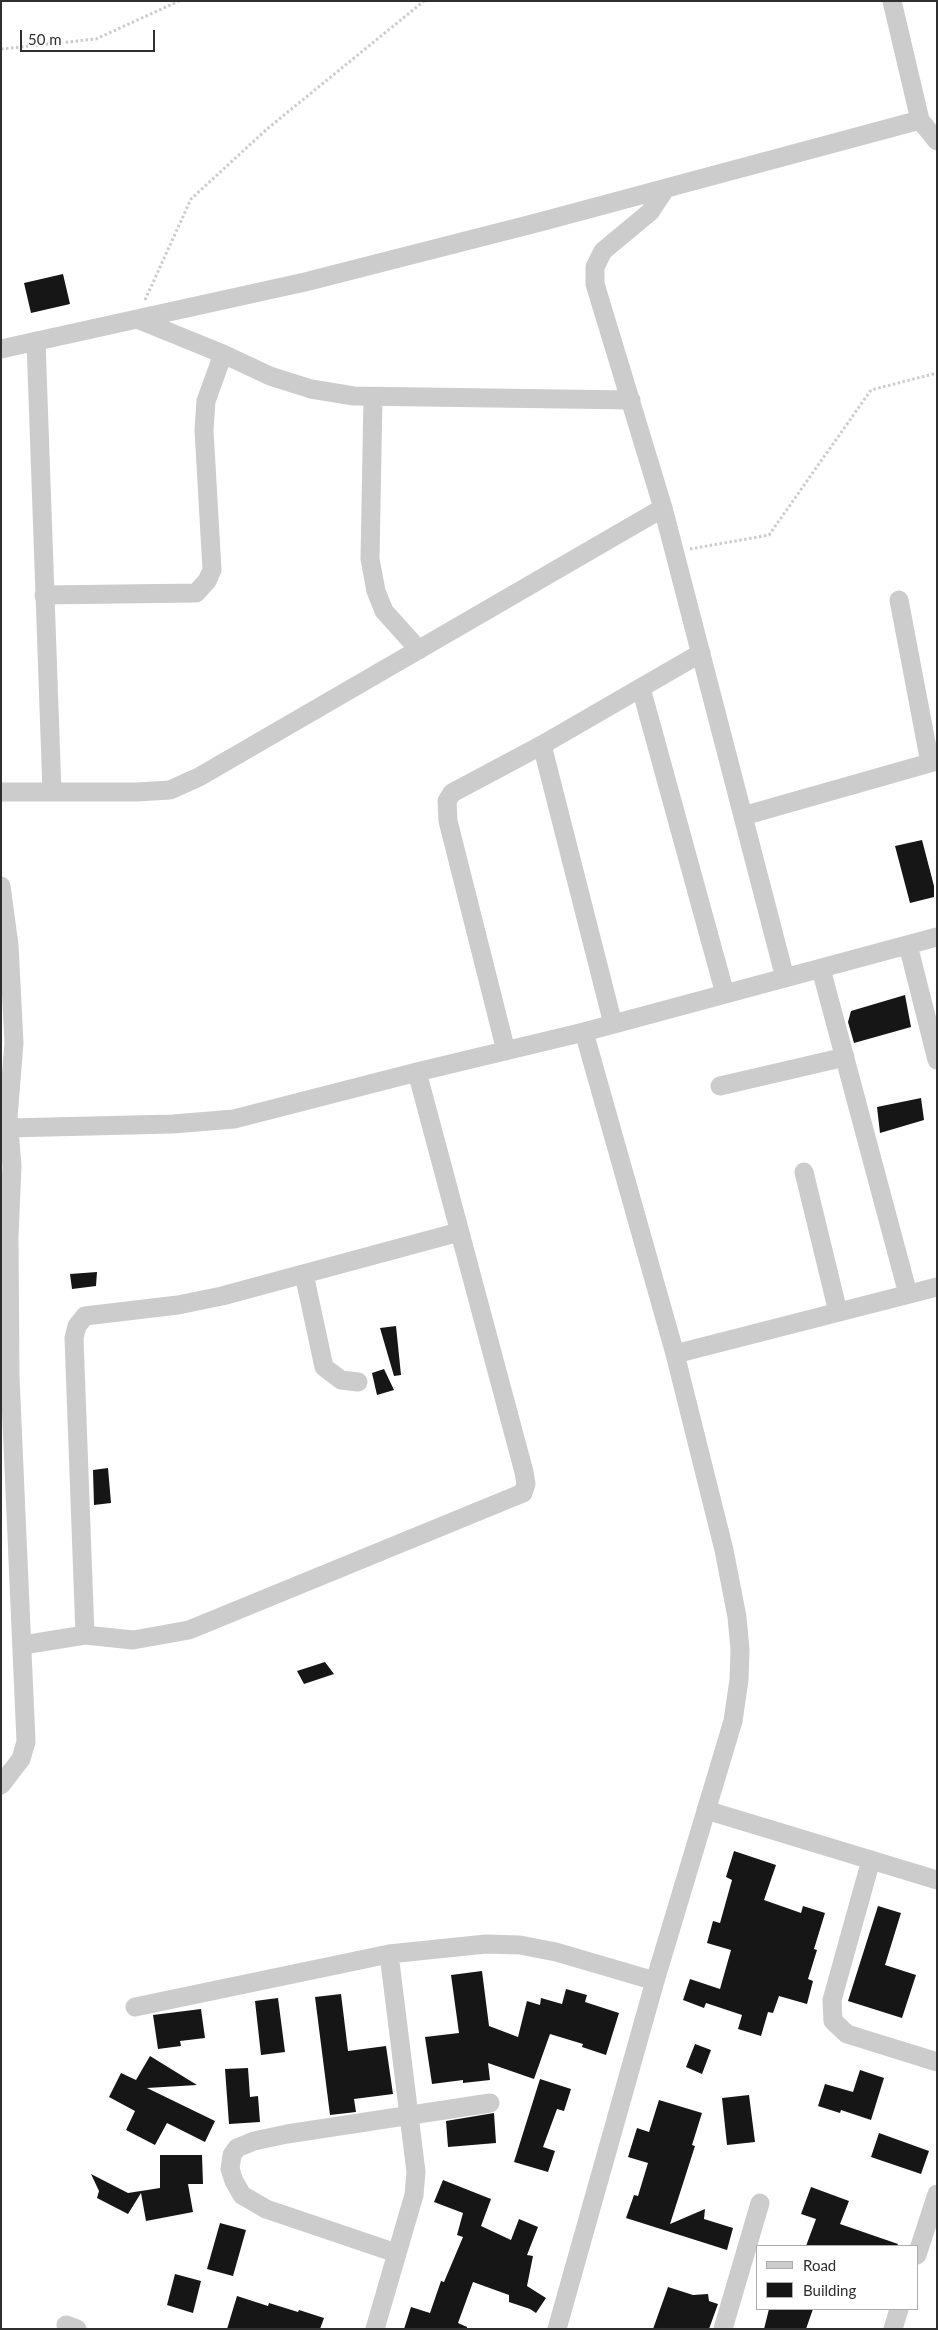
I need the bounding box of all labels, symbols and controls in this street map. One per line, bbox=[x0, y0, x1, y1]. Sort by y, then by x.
scale bar bbox=[22, 20, 158, 52]
text: 50 m bbox=[28, 30, 62, 48]
legend bbox=[756, 2245, 918, 2310]
text: Road bbox=[803, 2256, 836, 2274]
text: Building bbox=[803, 2281, 856, 2299]

